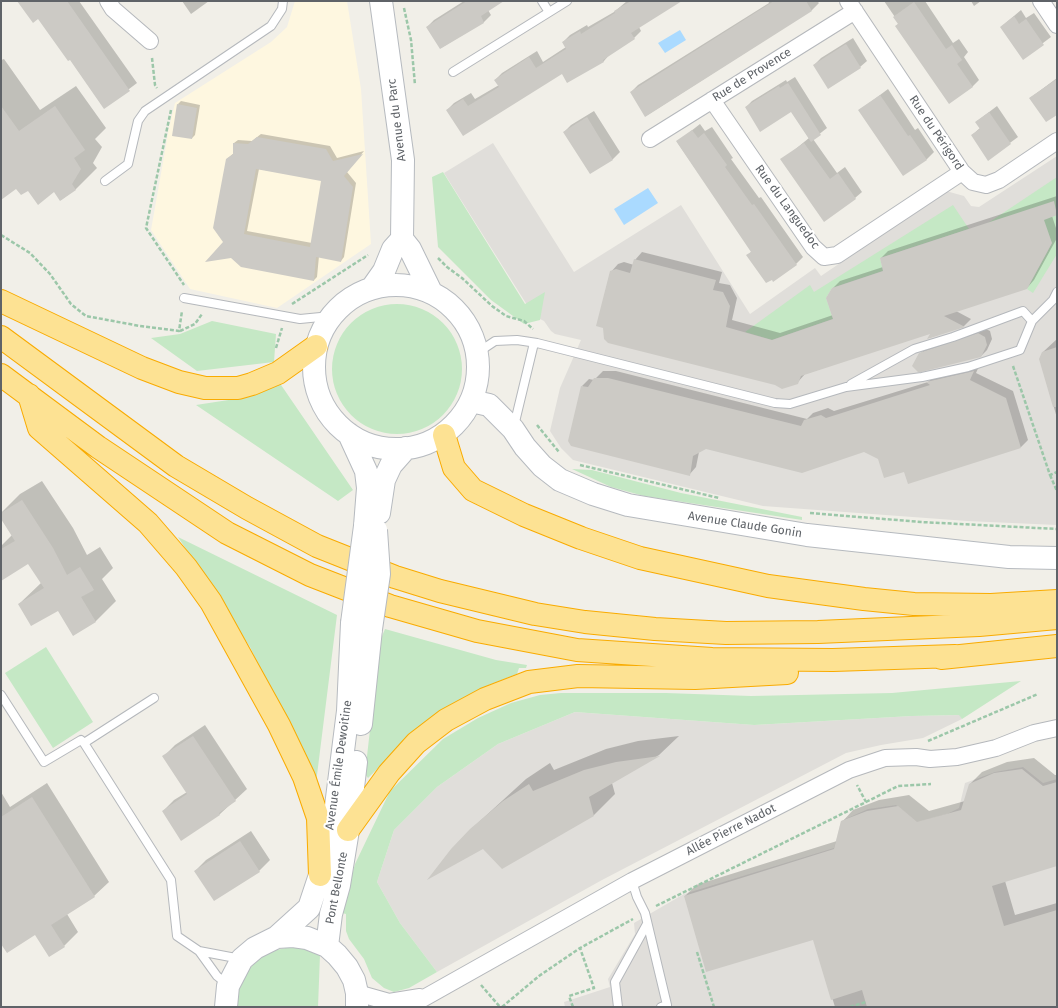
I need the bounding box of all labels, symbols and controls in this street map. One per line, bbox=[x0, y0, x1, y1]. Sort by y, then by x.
street label: Rue de Provence bbox=[710, 45, 794, 105]
street label: Avenue du Parc bbox=[385, 78, 409, 162]
street label: Rue du Périgord bbox=[906, 93, 966, 173]
street label: Rue du Languedoc bbox=[752, 162, 822, 252]
street label: Avenue Claude Gonin bbox=[687, 509, 803, 541]
street label: Avenue Émile Dewoitine bbox=[323, 699, 355, 831]
street label: Allée Pierre Nadot bbox=[684, 801, 778, 859]
street label: Pont Bellonte bbox=[323, 850, 351, 926]

